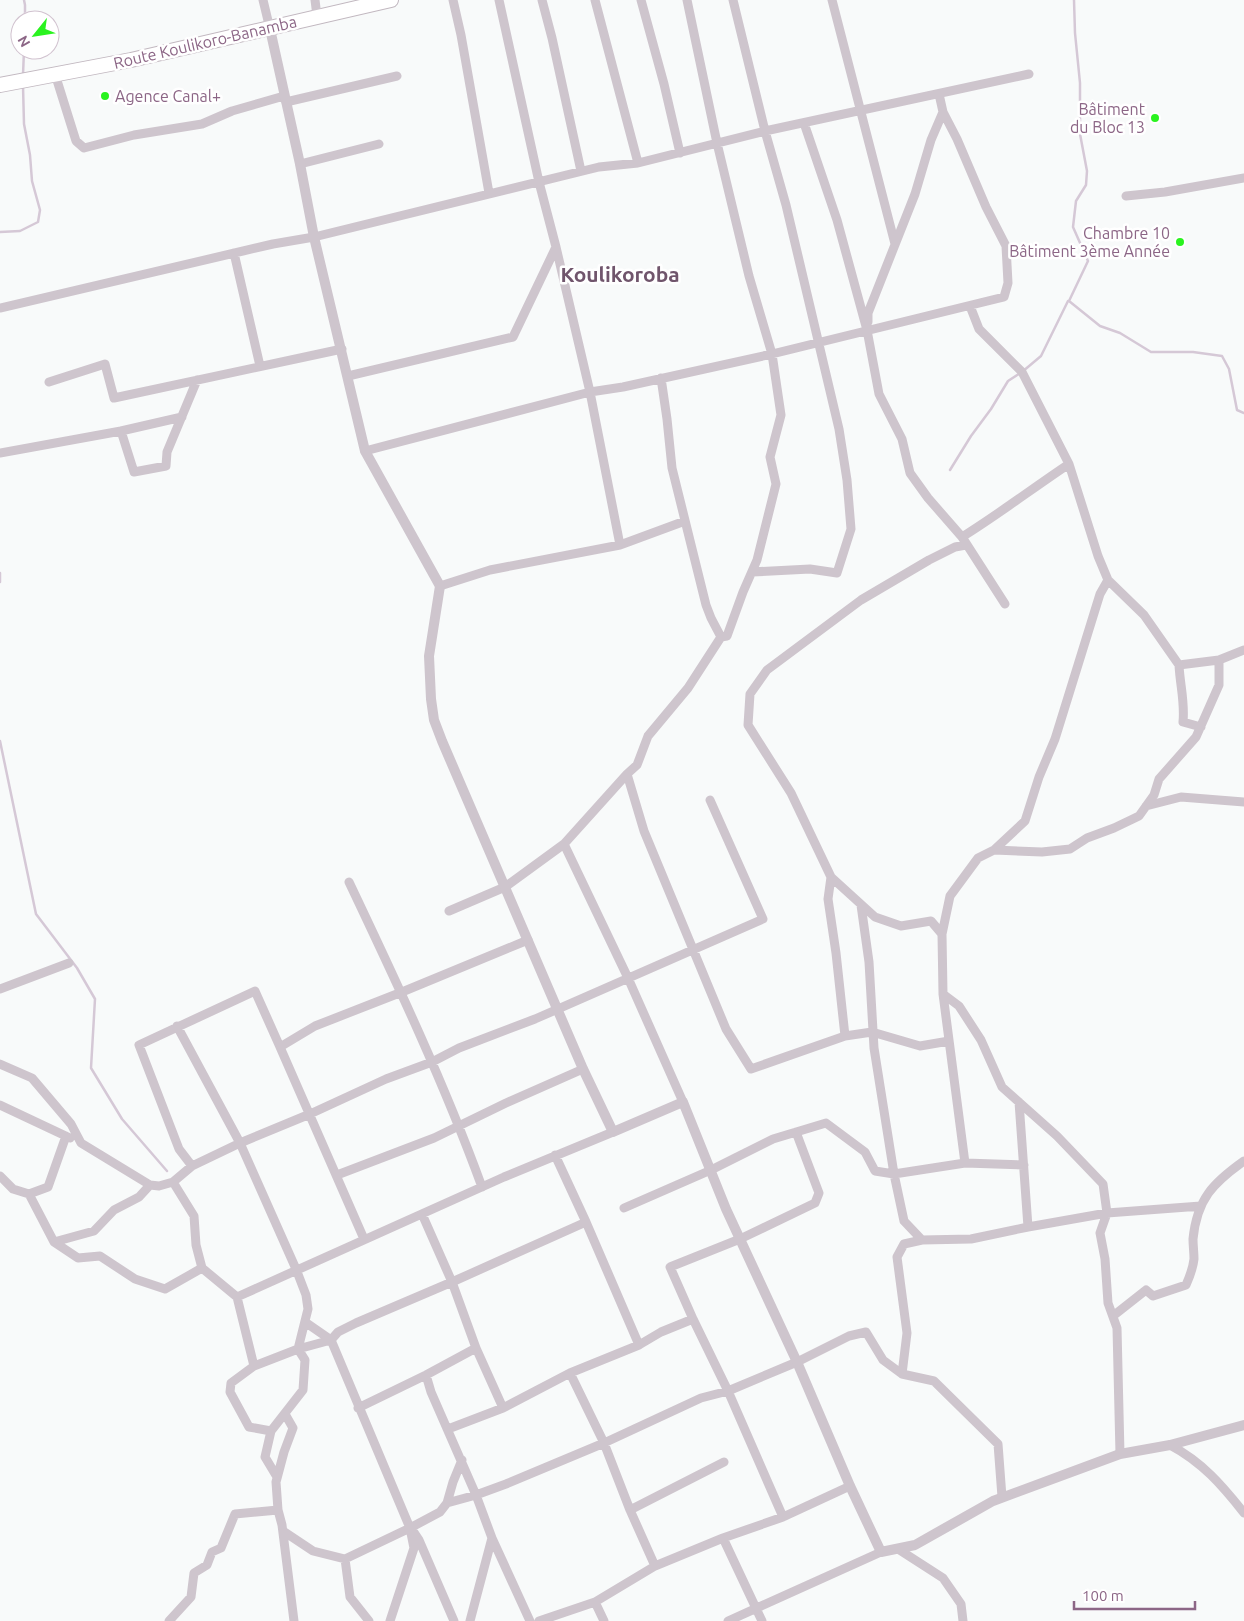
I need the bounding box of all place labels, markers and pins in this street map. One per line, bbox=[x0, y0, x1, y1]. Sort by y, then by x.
place label: Agence Canal+ bbox=[115, 87, 221, 105]
marker: Agence Canal+ bbox=[99, 90, 111, 102]
place label: Bâtiment du Bloc 13 bbox=[1070, 100, 1146, 136]
marker: Bâtiment du Bloc 13 bbox=[1149, 112, 1161, 124]
place label: Chambre 10 Bâtiment 3ème Année bbox=[1009, 224, 1170, 260]
marker: Chambre 10 Bâtiment 3ème Année bbox=[1174, 236, 1186, 248]

